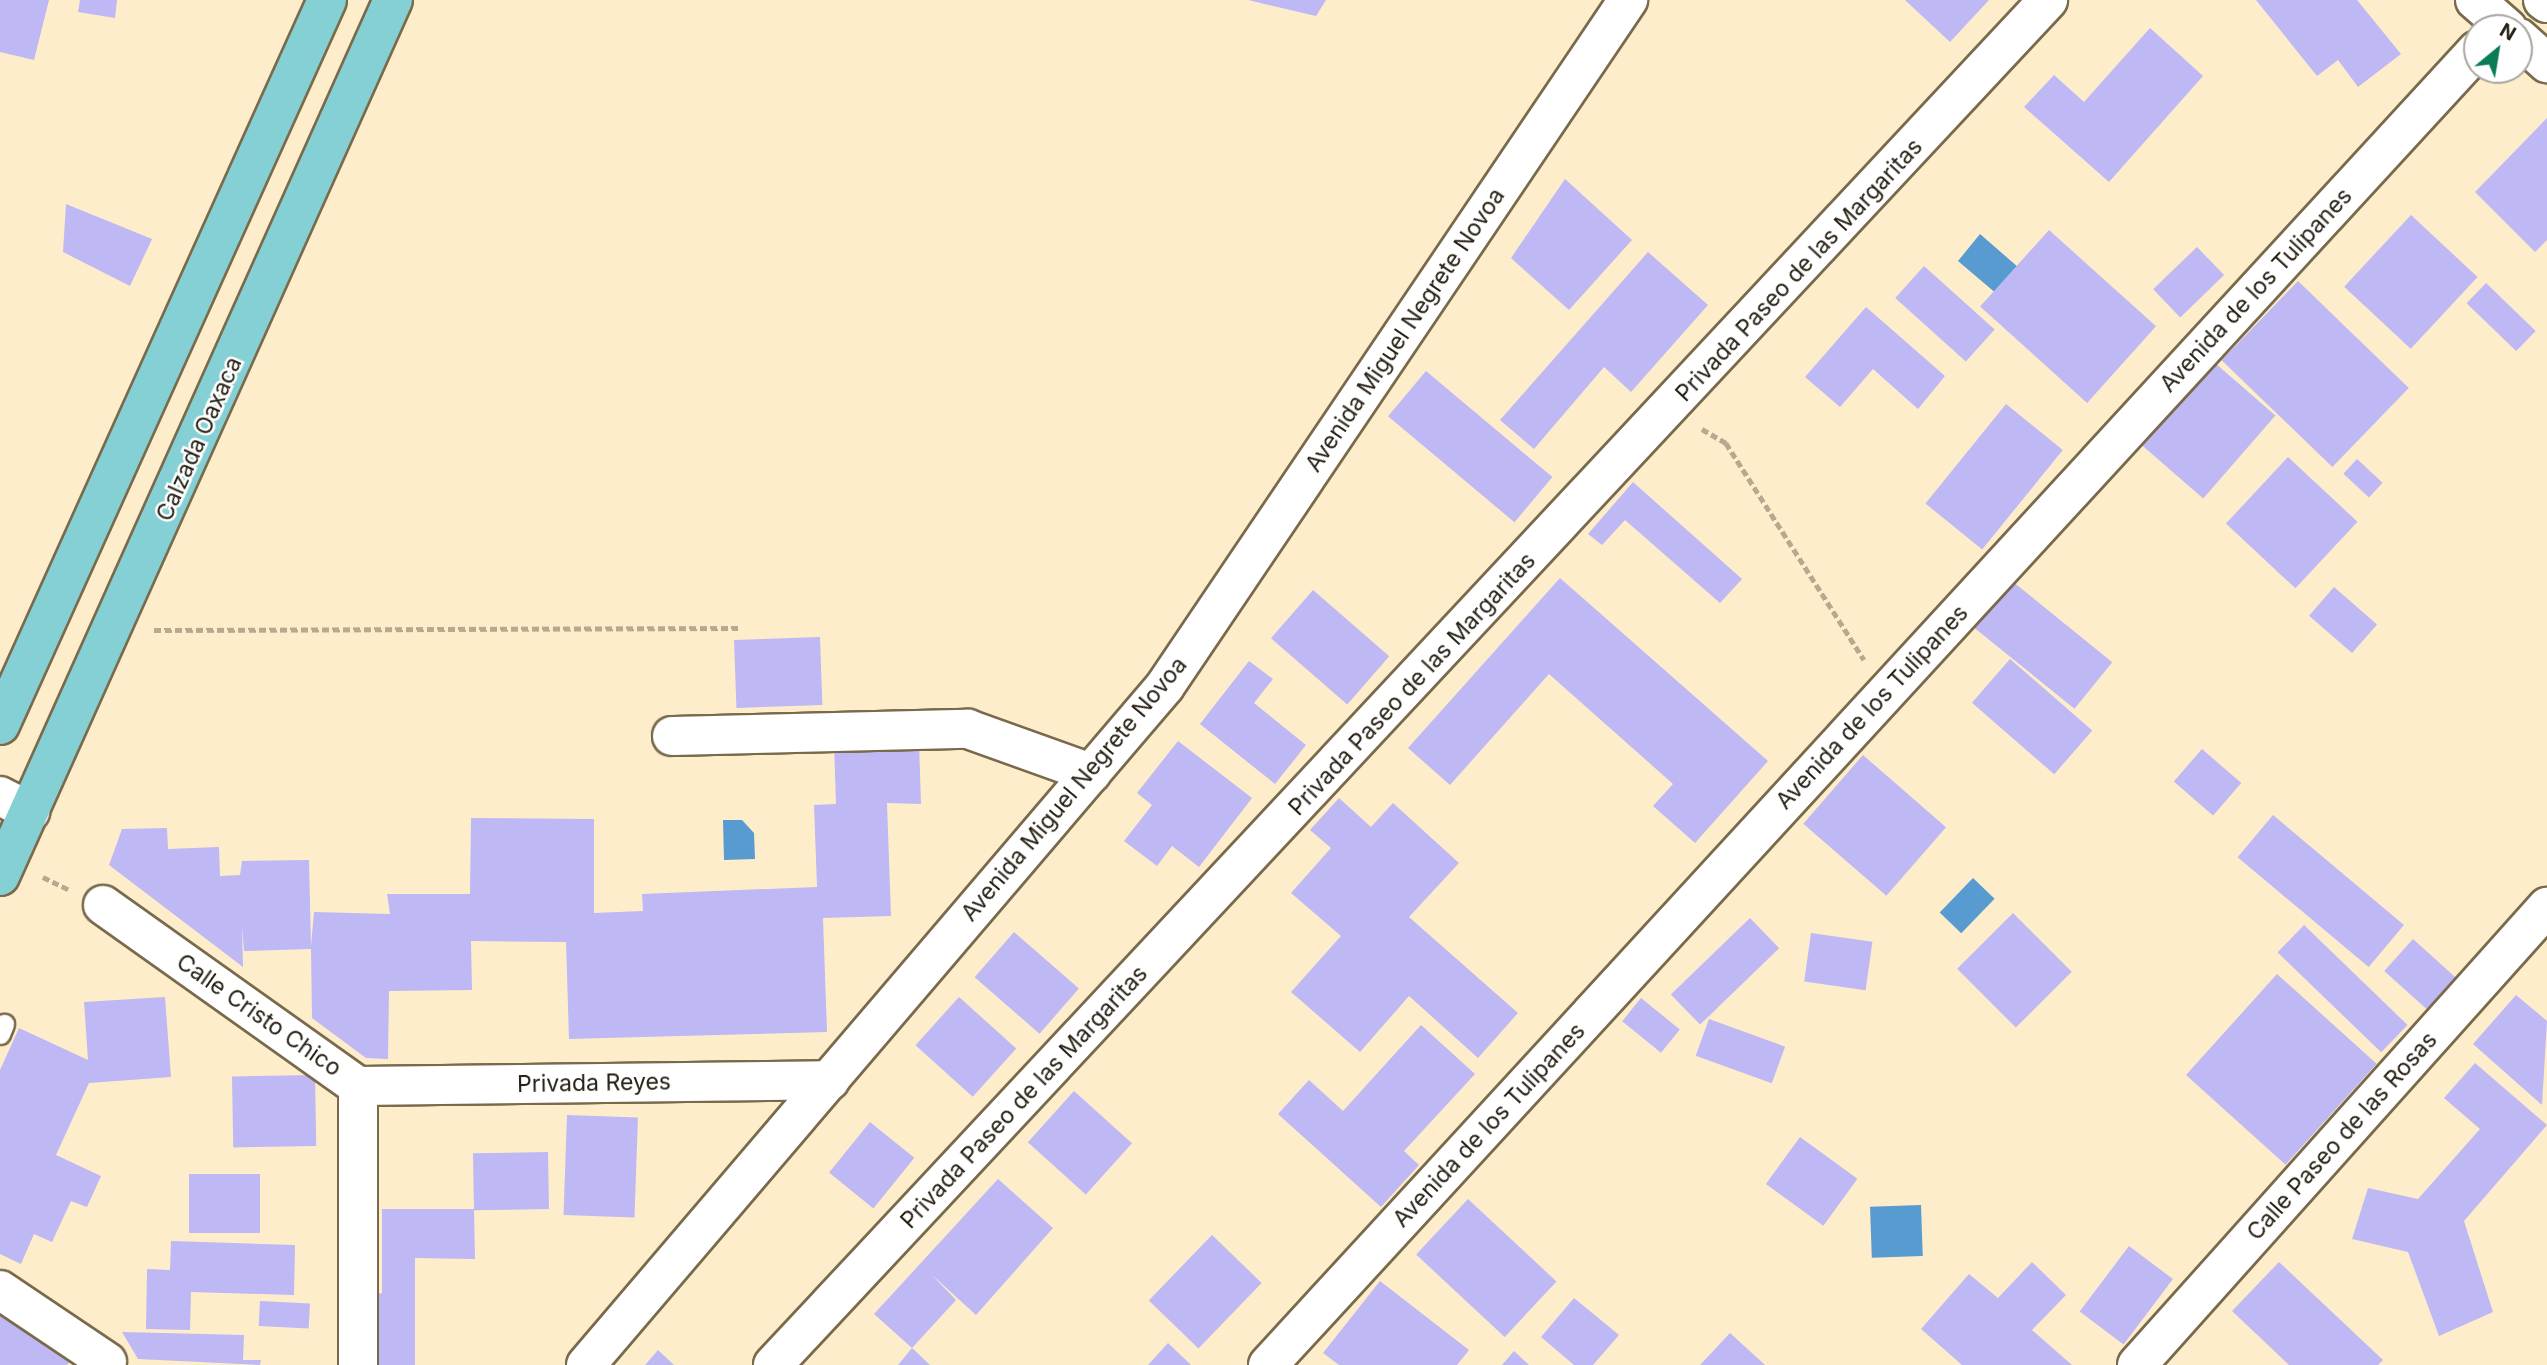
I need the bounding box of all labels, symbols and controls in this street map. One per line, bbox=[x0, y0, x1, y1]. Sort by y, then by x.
north arrow bbox=[2463, 14, 2533, 84]
text: N bbox=[2496, 19, 2520, 46]
street label: Privada Paseo de las Margaritas bbox=[1670, 133, 1928, 407]
street label: Avenida de los Tulipanes bbox=[2154, 182, 2358, 398]
street label: Avenida Miguel Negrete Novoa bbox=[1300, 183, 1510, 477]
street label: Calzada Oaxaca bbox=[150, 353, 248, 525]
street label: Privada Paseo de las Margaritas bbox=[1283, 547, 1541, 821]
street label: Avenida de los Tulipanes bbox=[1770, 599, 1974, 815]
street label: Avenida Miguel Negrete Novoa bbox=[955, 651, 1193, 927]
street label: Calle Cristo Chico bbox=[171, 948, 347, 1082]
street label: Privada Paseo de las Margaritas bbox=[895, 960, 1153, 1234]
street label: Avenida de los Tulipanes bbox=[1387, 1017, 1591, 1233]
street label: Calle Paseo de las Rosas bbox=[2241, 1026, 2443, 1246]
street label: Privada Reyes bbox=[517, 1068, 671, 1098]

